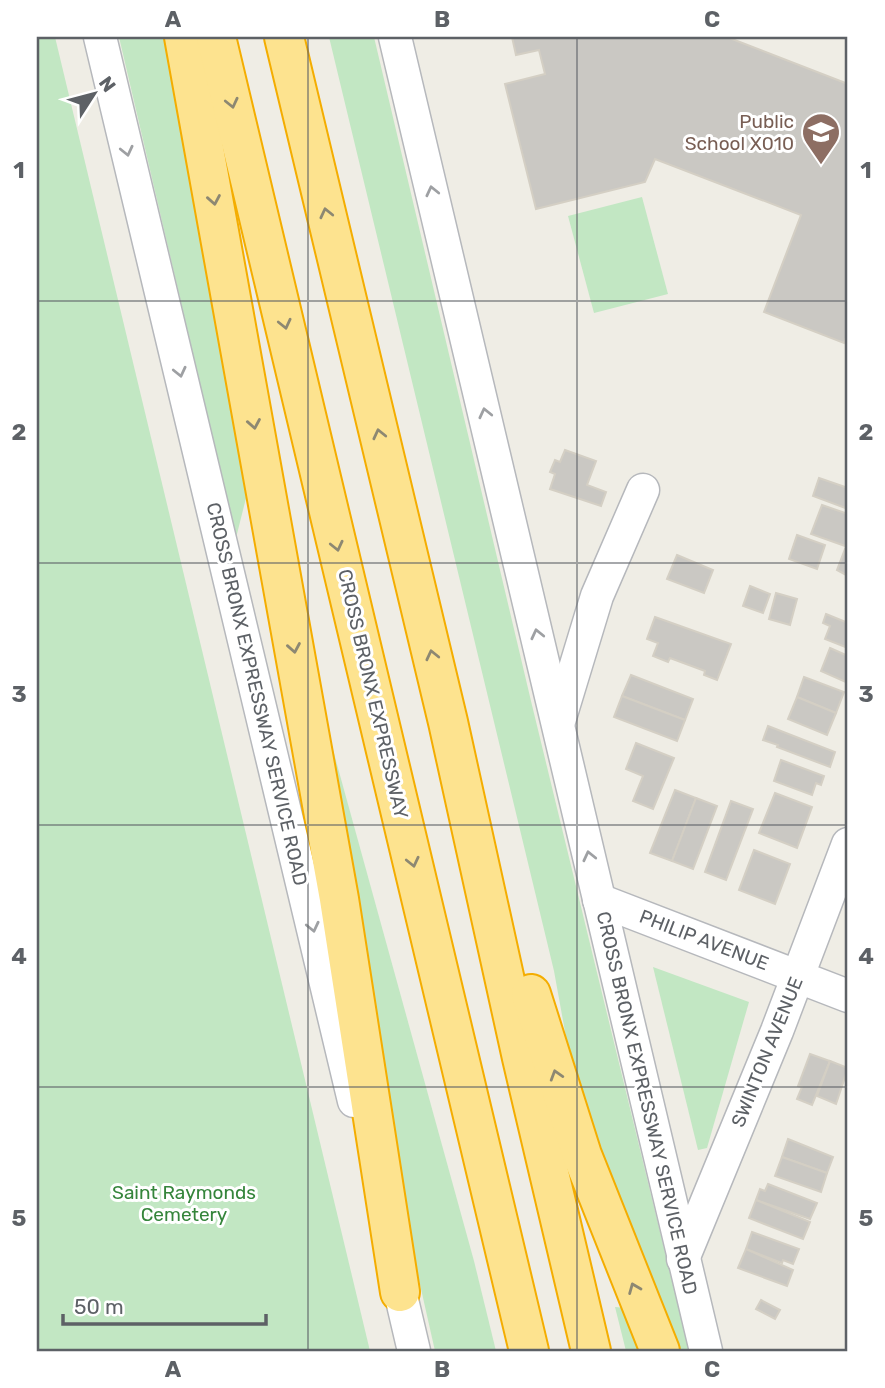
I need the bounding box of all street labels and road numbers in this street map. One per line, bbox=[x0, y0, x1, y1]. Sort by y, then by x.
street label: CROSS BRONX EXPRESSWAY SERVICE ROAD bbox=[202, 500, 312, 888]
street label: CROSS BRONX EXPRESSWAY bbox=[333, 567, 413, 821]
street label: PHILIP AVENUE bbox=[636, 905, 772, 975]
street label: CROSS BRONX EXPRESSWAY SERVICE ROAD bbox=[592, 909, 702, 1297]
street label: SWINTON AVENUE bbox=[726, 974, 808, 1130]

